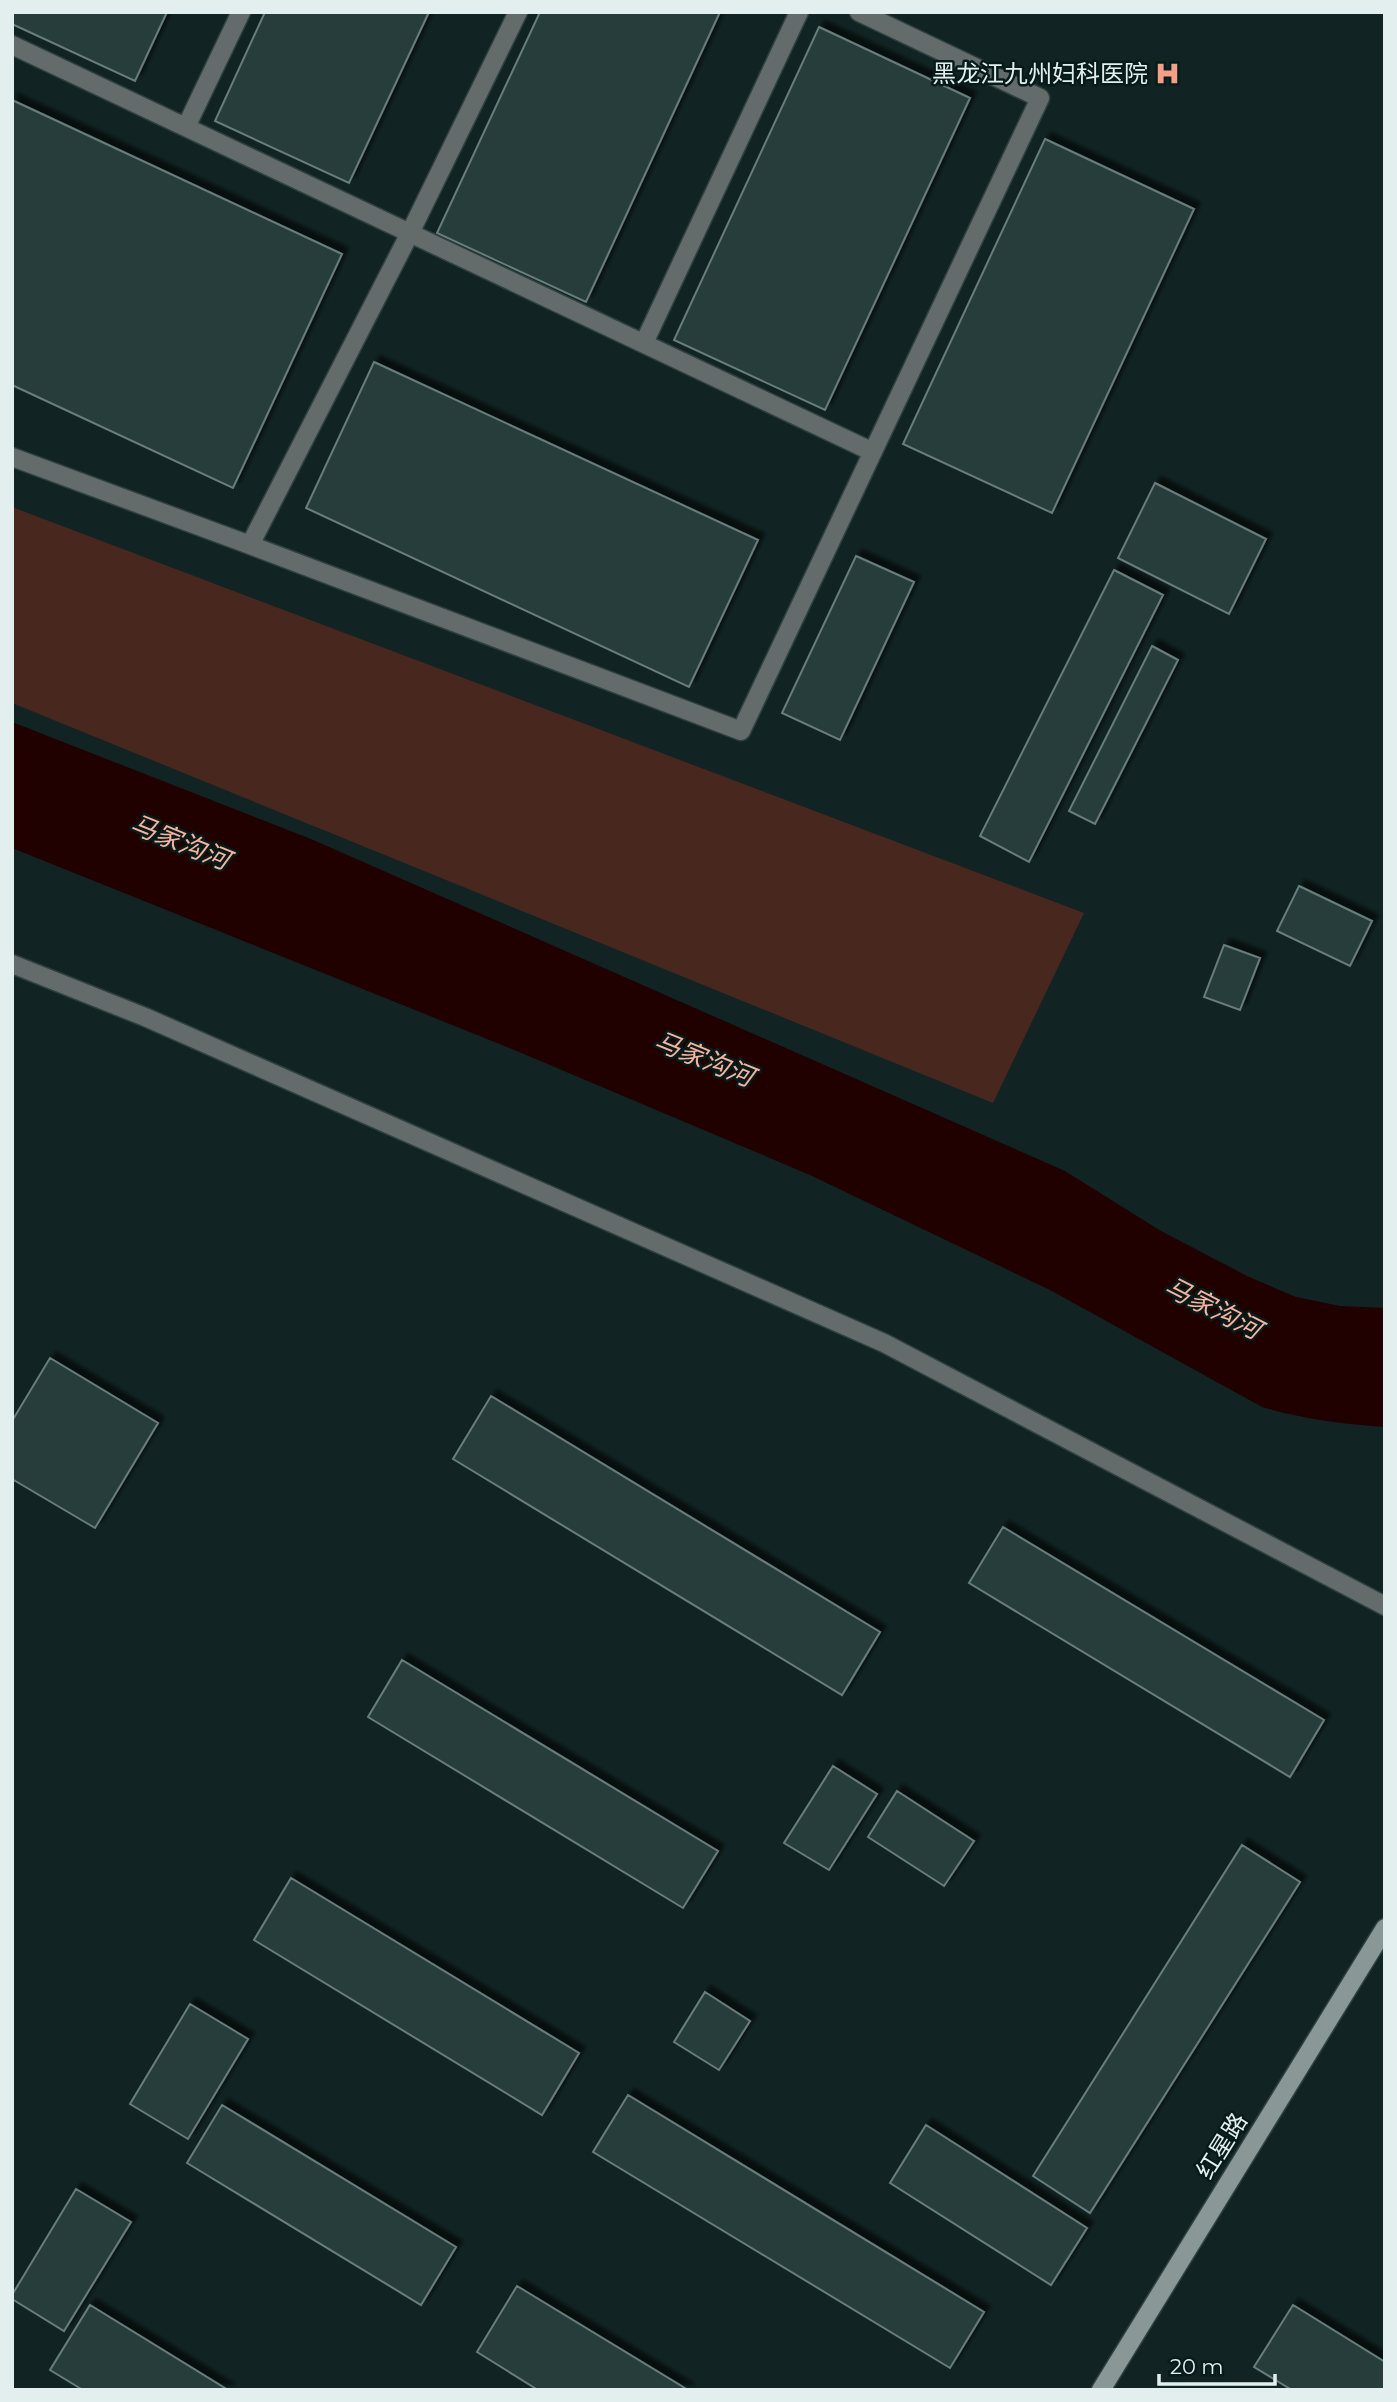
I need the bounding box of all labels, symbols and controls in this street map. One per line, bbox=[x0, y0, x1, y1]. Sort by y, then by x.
place label: 黑龙江九州妇科医院 bbox=[932, 59, 1148, 88]
hospital icon: 黑龙江九州妇科医院 bbox=[1154, 60, 1182, 88]
water label: 马家沟河 bbox=[126, 808, 239, 878]
water label: 马家沟河 bbox=[650, 1025, 763, 1095]
water label: 马家沟河 bbox=[1159, 1270, 1271, 1348]
street label: 红星路 bbox=[1190, 2108, 1253, 2184]
scale bar bbox=[1159, 2342, 1274, 2386]
text: 20 m bbox=[1170, 2354, 1224, 2379]

